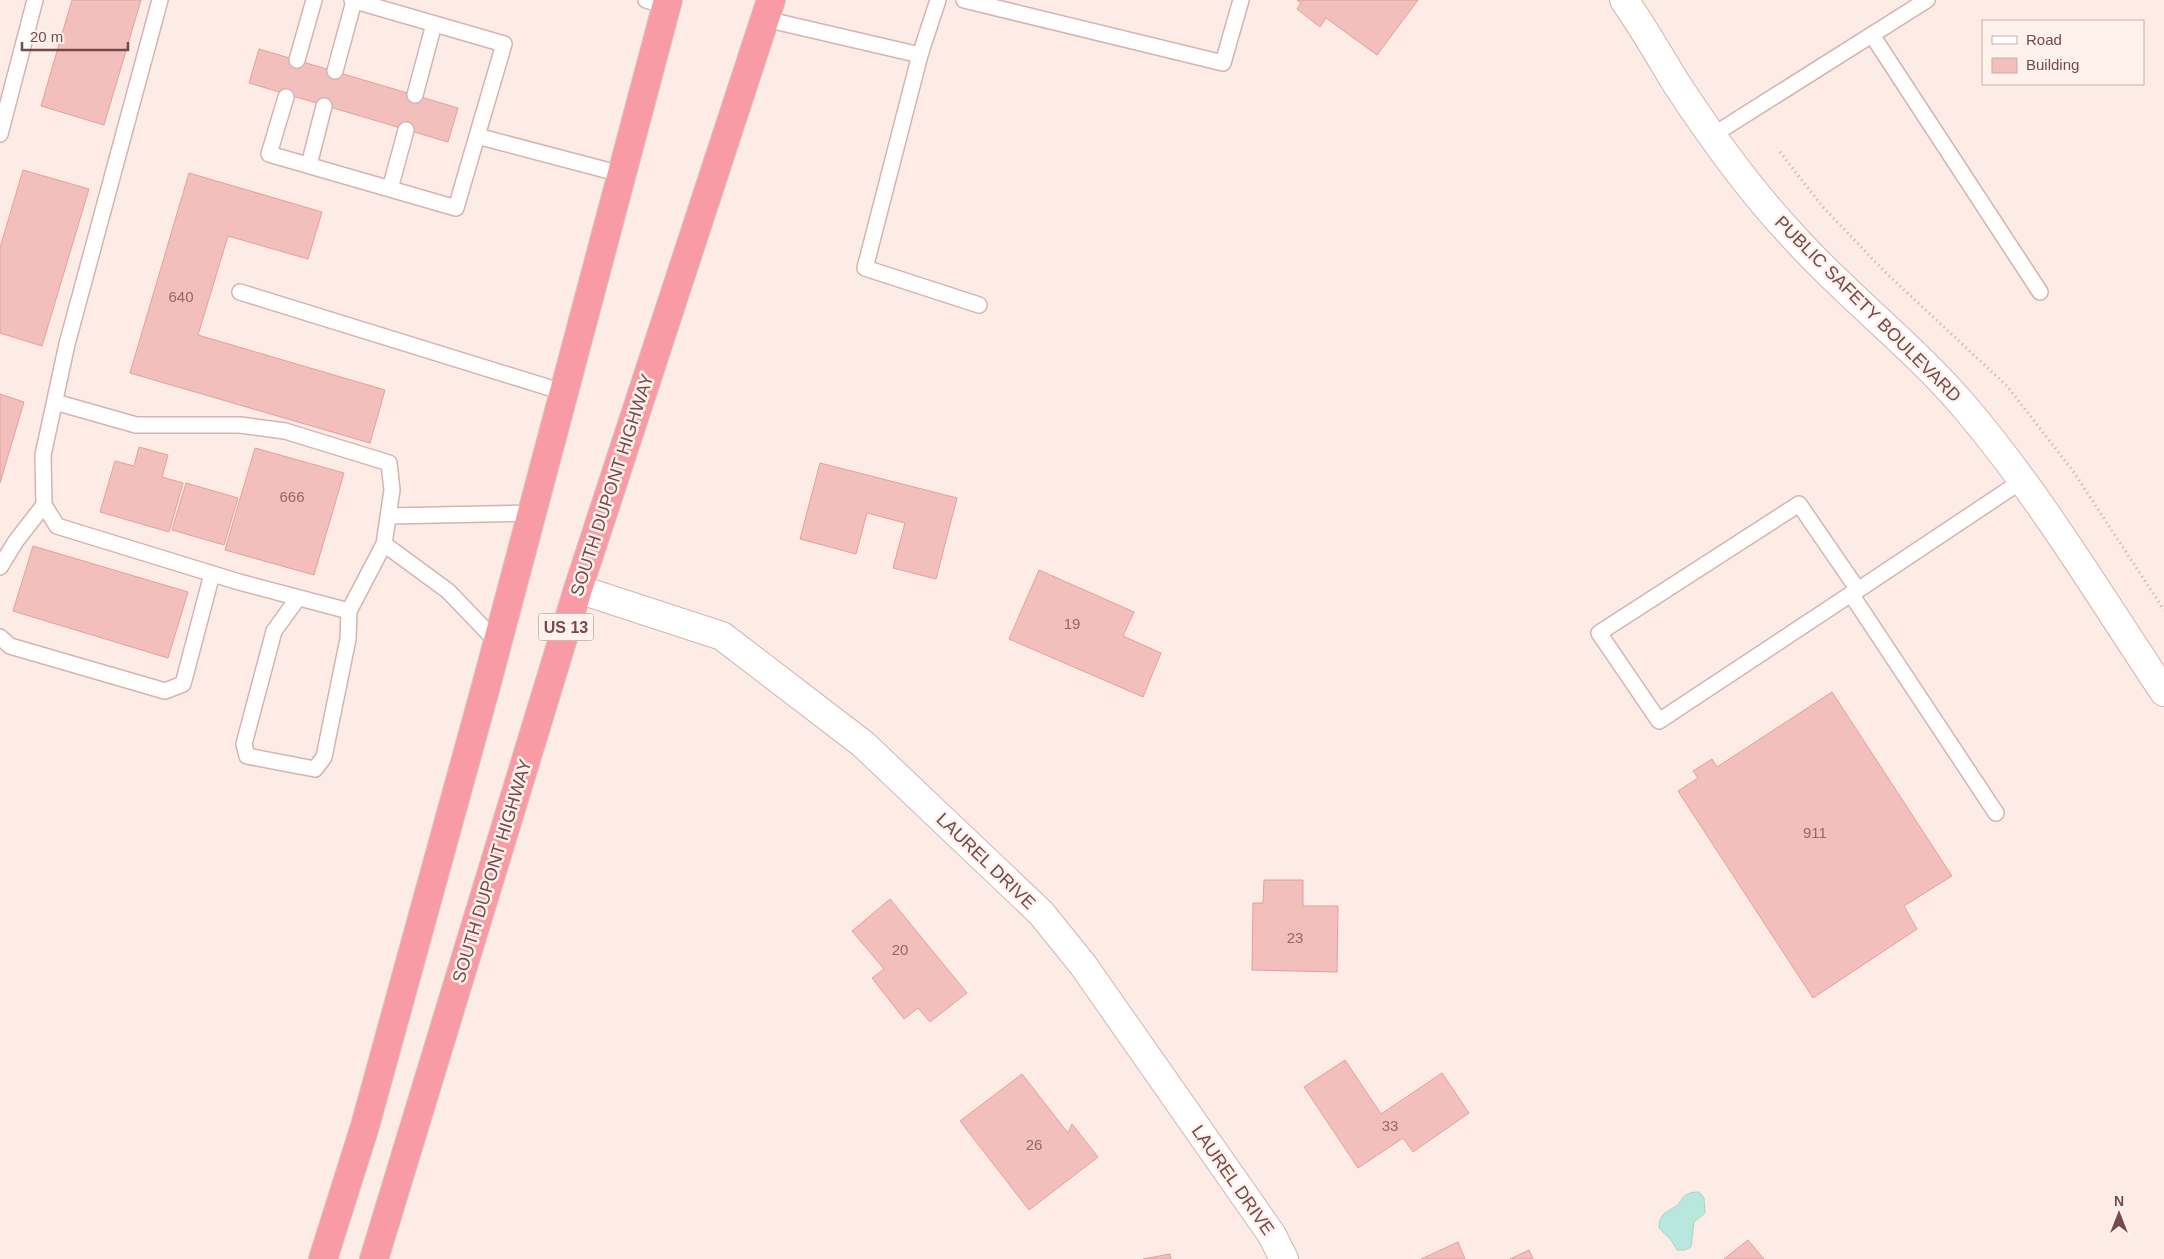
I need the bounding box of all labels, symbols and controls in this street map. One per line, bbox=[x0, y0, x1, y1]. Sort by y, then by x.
scale bar bbox=[22, 20, 129, 52]
legend bbox=[1982, 20, 2144, 85]
text: 20 m bbox=[30, 28, 63, 45]
text: Road bbox=[2026, 31, 2062, 48]
text: Building bbox=[2026, 56, 2079, 73]
street label: PUBLIC SAFETY BOULEVARD bbox=[1771, 212, 1965, 406]
house number: 640 bbox=[168, 288, 194, 305]
street label: SOUTH DUPONT HIGHWAY bbox=[567, 371, 657, 599]
house number: 666 bbox=[279, 488, 305, 505]
road number: US 13 bbox=[538, 614, 594, 640]
house number: 19 bbox=[1064, 615, 1080, 632]
street label: SOUTH DUPONT HIGHWAY bbox=[448, 757, 536, 985]
street label: LAUREL DRIVE bbox=[933, 809, 1039, 913]
house number: 911 bbox=[1803, 824, 1827, 841]
house number: 23 bbox=[1287, 929, 1303, 946]
house number: 20 bbox=[892, 941, 908, 958]
house number: 33 bbox=[1382, 1117, 1398, 1134]
street label: LAUREL DRIVE bbox=[1188, 1121, 1278, 1239]
house number: 26 bbox=[1026, 1136, 1042, 1153]
north arrow bbox=[2094, 1189, 2144, 1239]
text: N bbox=[2114, 1193, 2124, 1209]

